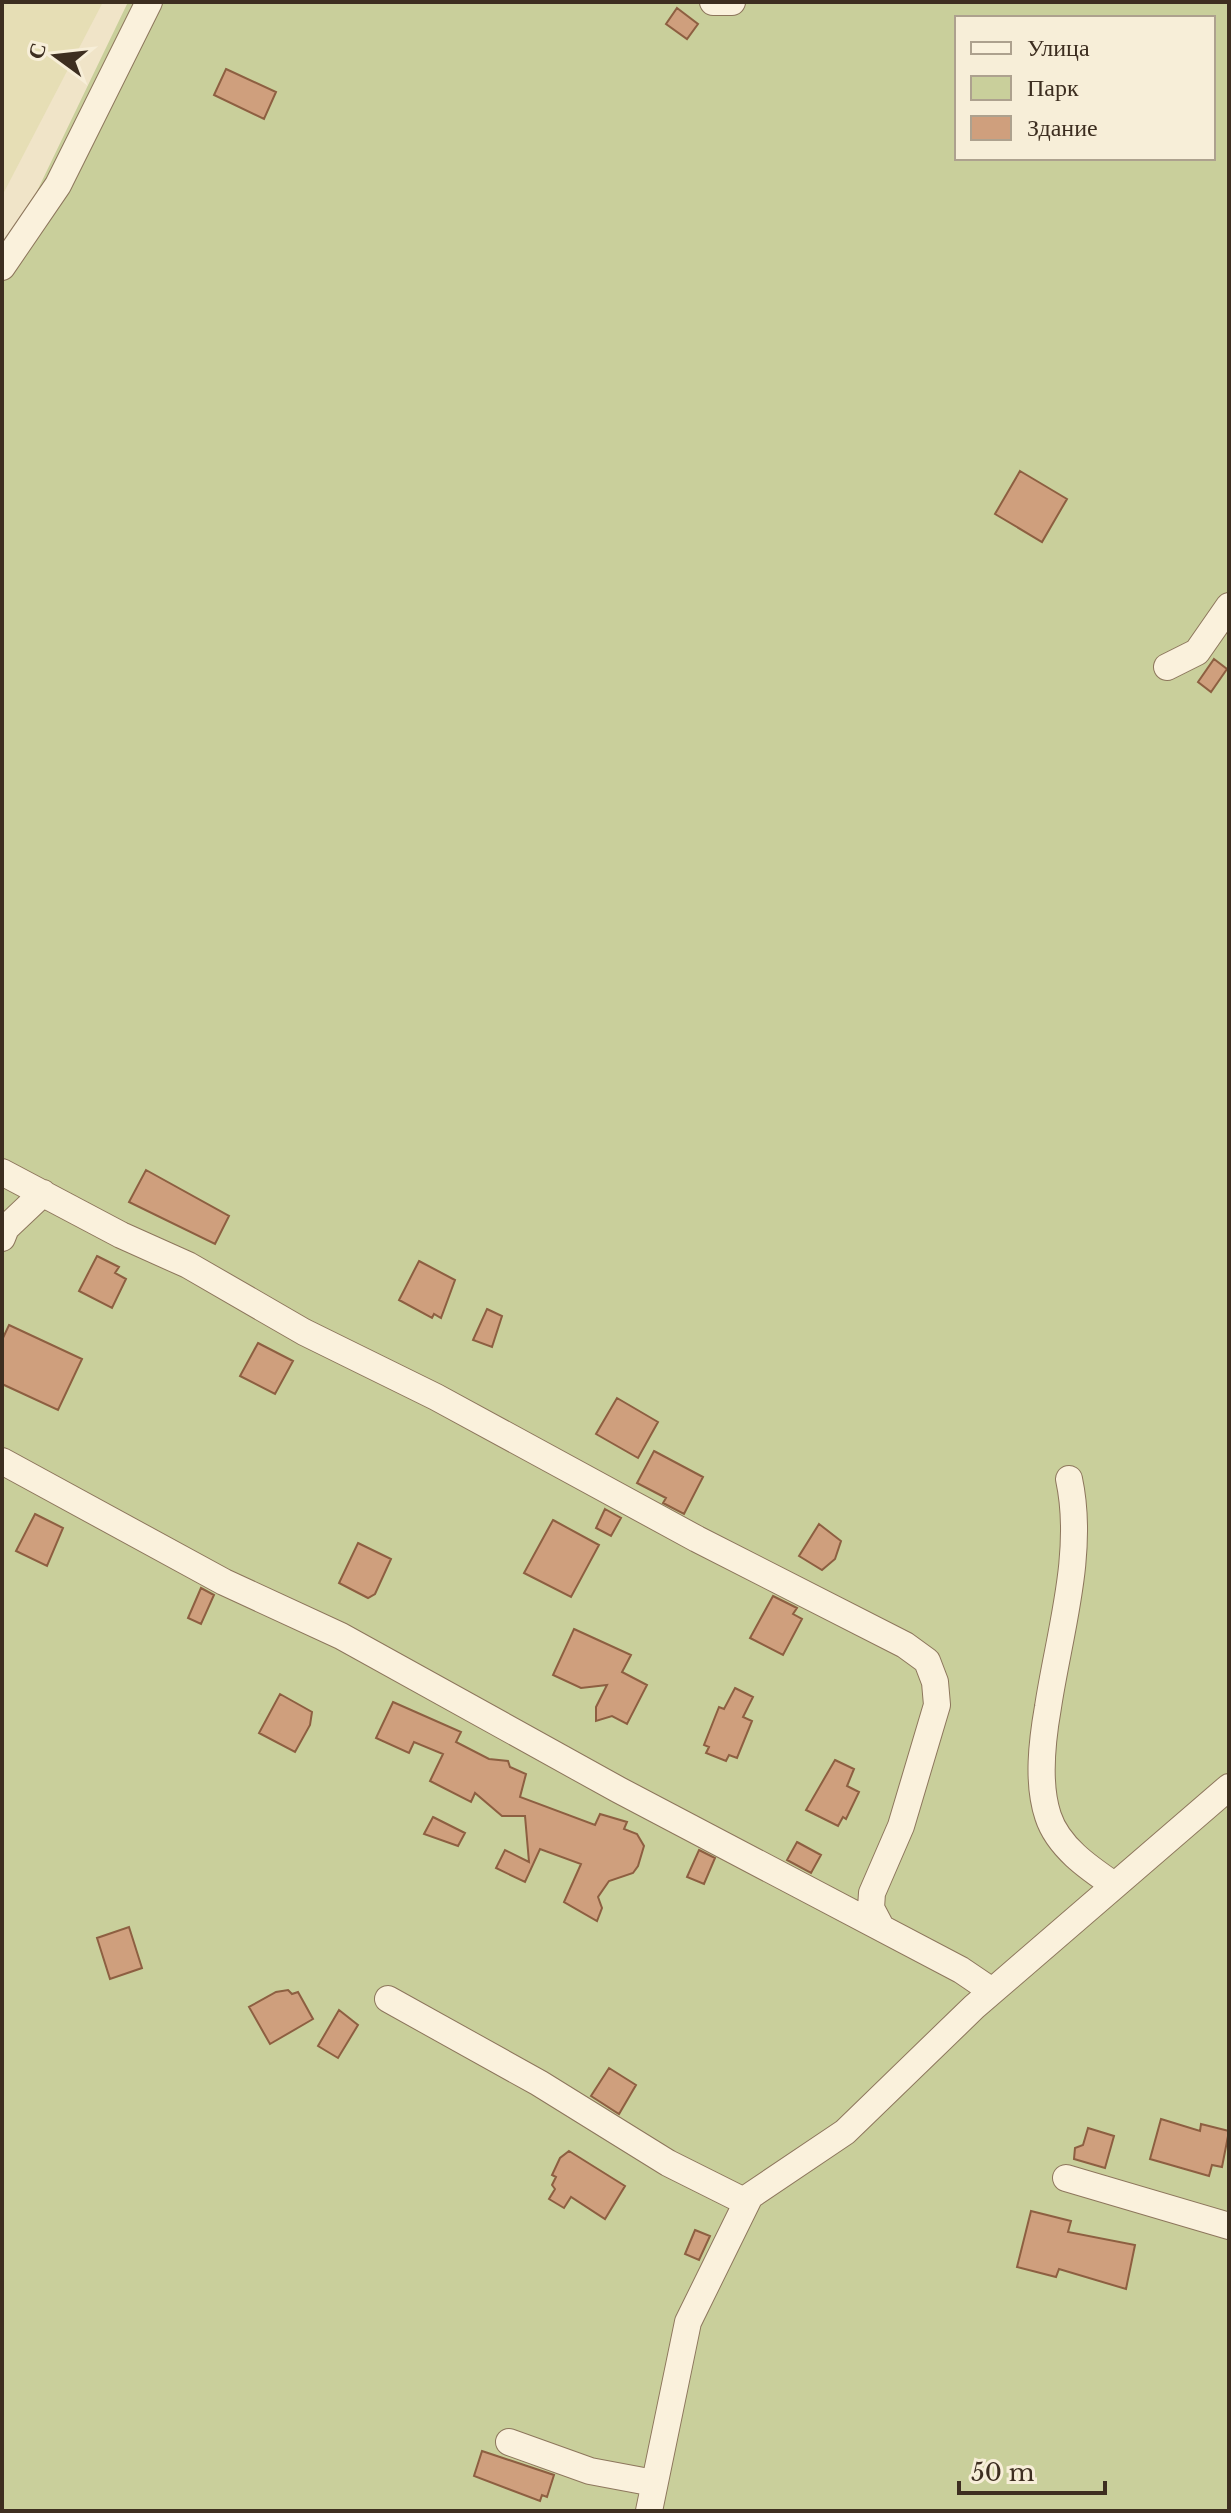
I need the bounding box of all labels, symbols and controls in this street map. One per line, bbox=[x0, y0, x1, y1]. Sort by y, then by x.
north arrow bbox=[16, 16, 96, 96]
legend bbox=[955, 16, 1215, 160]
text: Улица bbox=[1027, 33, 1090, 62]
text: С bbox=[22, 40, 52, 62]
text: Парк bbox=[1027, 73, 1079, 102]
text: Здание bbox=[1027, 113, 1098, 142]
scale bar bbox=[959, 2445, 1105, 2495]
text: 50 m bbox=[971, 2458, 1035, 2487]

